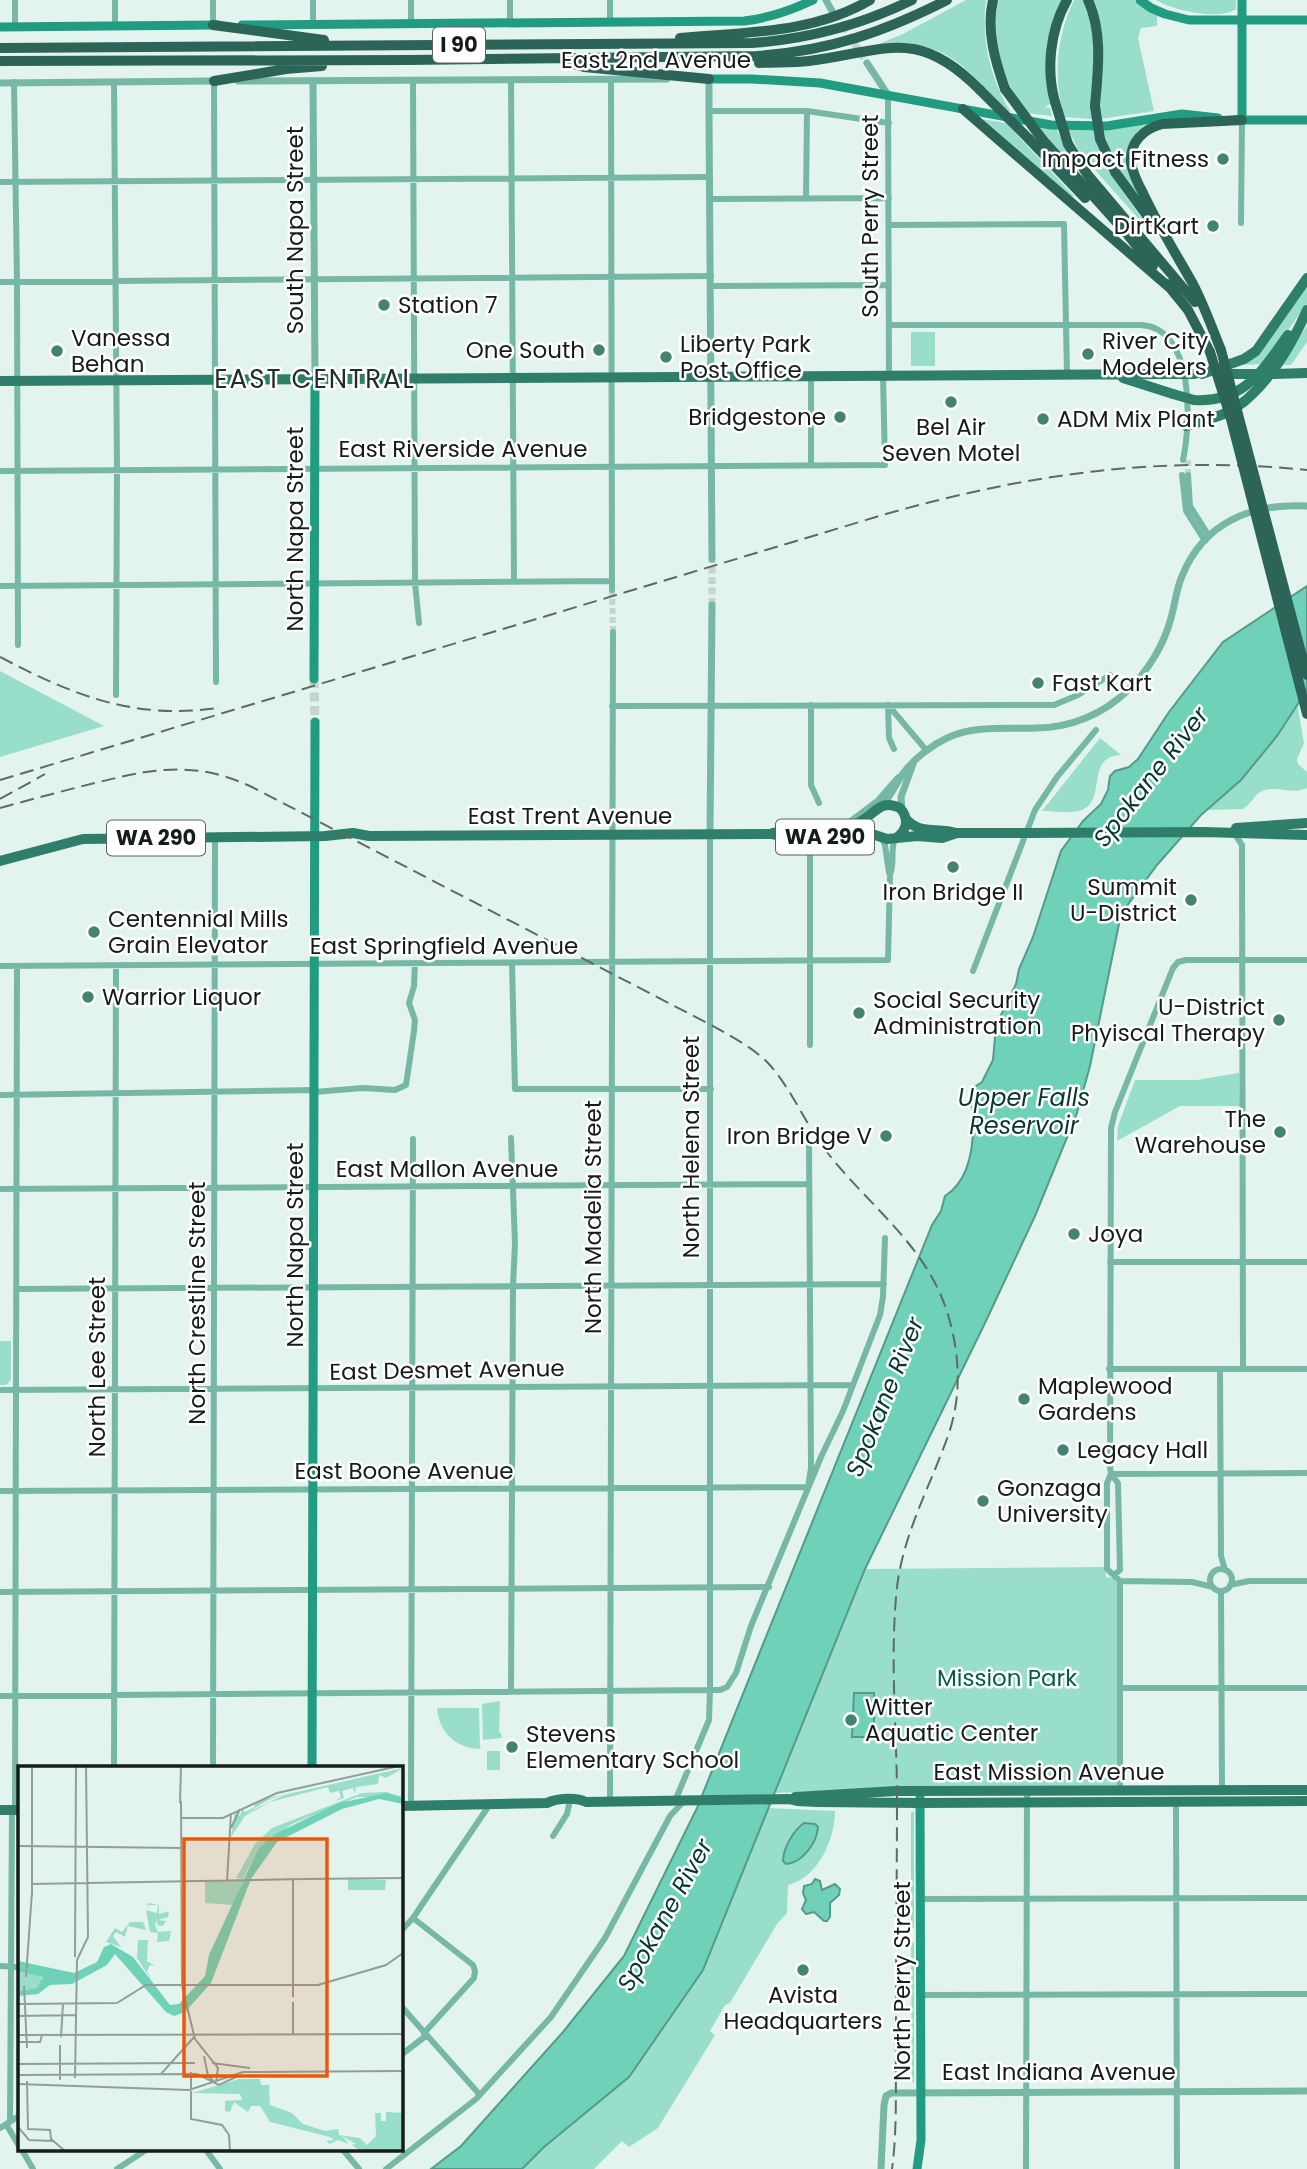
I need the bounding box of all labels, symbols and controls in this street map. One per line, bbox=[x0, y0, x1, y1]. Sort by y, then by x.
road number: I 90 bbox=[433, 28, 485, 62]
street label: East 2nd Avenue bbox=[561, 44, 751, 76]
street label: South Perry Street bbox=[854, 114, 886, 318]
street label: South Napa Street bbox=[279, 126, 311, 334]
place label: Impact Fitness bbox=[1041, 143, 1209, 175]
marker: Impact Fitness bbox=[1215, 151, 1231, 167]
place label: DirtKart bbox=[1114, 210, 1199, 242]
marker: DirtKart bbox=[1205, 218, 1221, 234]
place label: Station 7 bbox=[398, 289, 498, 321]
marker: Station 7 bbox=[376, 297, 392, 313]
place label: Vanessa Behan bbox=[71, 322, 171, 380]
place label: River City Modelers bbox=[1102, 325, 1208, 383]
place label: Liberty Park Post Office bbox=[680, 328, 811, 386]
place label: One South bbox=[466, 334, 585, 366]
marker: One South bbox=[591, 342, 607, 358]
marker: Vanessa Behan bbox=[49, 343, 65, 359]
marker: River City Modelers bbox=[1080, 346, 1096, 362]
marker: Liberty Park Post Office bbox=[658, 349, 674, 365]
district label: EAST CENTRAL bbox=[214, 361, 416, 397]
marker: Bel Air Seven Motel bbox=[943, 394, 959, 410]
place label: Bridgestone bbox=[688, 401, 826, 433]
place label: ADM Mix Plant bbox=[1057, 403, 1215, 435]
marker: Bridgestone bbox=[832, 409, 848, 425]
place label: Bel Air Seven Motel bbox=[882, 411, 1020, 469]
marker: ADM Mix Plant bbox=[1035, 411, 1051, 427]
street label: North Napa Street bbox=[279, 427, 311, 632]
street label: East Riverside Avenue bbox=[338, 433, 588, 465]
place label: Fast Kart bbox=[1052, 667, 1152, 699]
marker: Fast Kart bbox=[1030, 675, 1046, 691]
water label: Spokane River bbox=[1085, 699, 1216, 854]
street label: East Trent Avenue bbox=[468, 800, 672, 832]
road number: WA 290 bbox=[107, 820, 205, 856]
road number: WA 290 bbox=[776, 820, 874, 854]
marker: Iron Bridge II bbox=[945, 859, 961, 875]
place label: Summit U-District bbox=[1070, 871, 1177, 929]
place label: Iron Bridge II bbox=[883, 876, 1023, 908]
marker: Summit U-District bbox=[1183, 892, 1199, 908]
place label: Centennial Mills Grain Elevator bbox=[108, 903, 289, 961]
marker: Centennial Mills Grain Elevator bbox=[86, 924, 102, 940]
street label: East Springfield Avenue bbox=[310, 930, 578, 962]
place label: Warrior Liquor bbox=[102, 981, 261, 1013]
place label: Social Security Administration bbox=[873, 984, 1042, 1042]
marker: Warrior Liquor bbox=[80, 989, 96, 1005]
place label: U-District Phyiscal Therapy bbox=[1071, 991, 1265, 1049]
marker: Social Security Administration bbox=[851, 1005, 867, 1021]
marker: U-District Phyiscal Therapy bbox=[1271, 1012, 1287, 1028]
street label: North Helena Street bbox=[675, 1036, 707, 1258]
water label: Upper Falls Reservoir bbox=[958, 1081, 1090, 1142]
street label: North Madelia Street bbox=[577, 1100, 609, 1334]
place label: The Warehouse bbox=[1135, 1103, 1266, 1161]
place label: Iron Bridge V bbox=[727, 1120, 872, 1152]
marker: The Warehouse bbox=[1272, 1124, 1288, 1140]
marker: Iron Bridge V bbox=[878, 1128, 894, 1144]
street label: North Napa Street bbox=[279, 1143, 311, 1348]
street label: East Mallon Avenue bbox=[336, 1153, 558, 1185]
street label: North Crestline Street bbox=[181, 1181, 213, 1425]
place label: Joya bbox=[1088, 1218, 1143, 1250]
marker: Joya bbox=[1066, 1226, 1082, 1242]
street label: North Lee Street bbox=[81, 1277, 113, 1457]
water label: Spokane River bbox=[838, 1311, 932, 1481]
street label: East Desmet Avenue bbox=[329, 1352, 565, 1388]
place label: Maplewood Gardens bbox=[1038, 1370, 1173, 1428]
marker: Maplewood Gardens bbox=[1016, 1391, 1032, 1407]
place label: Legacy Hall bbox=[1077, 1434, 1208, 1466]
marker: Legacy Hall bbox=[1055, 1442, 1071, 1458]
street label: East Boone Avenue bbox=[295, 1455, 513, 1487]
place label: Gonzaga University bbox=[997, 1472, 1108, 1530]
marker: Gonzaga University bbox=[975, 1493, 991, 1509]
park label: Mission Park bbox=[937, 1662, 1077, 1694]
place label: Witter Aquatic Center bbox=[865, 1691, 1038, 1749]
marker: Witter Aquatic Center bbox=[843, 1712, 859, 1728]
place label: Stevens Elementary School bbox=[526, 1718, 739, 1776]
marker: Stevens Elementary School bbox=[504, 1739, 520, 1755]
street label: East Mission Avenue bbox=[934, 1756, 1164, 1788]
inset map bbox=[18, 1766, 402, 2152]
water label: Spokane River bbox=[609, 1832, 721, 1997]
street label: North Perry Street bbox=[886, 1881, 918, 2081]
marker: Avista Headquarters bbox=[795, 1962, 811, 1978]
place label: Avista Headquarters bbox=[724, 1979, 882, 2037]
street label: East Indiana Avenue bbox=[942, 2056, 1176, 2088]

